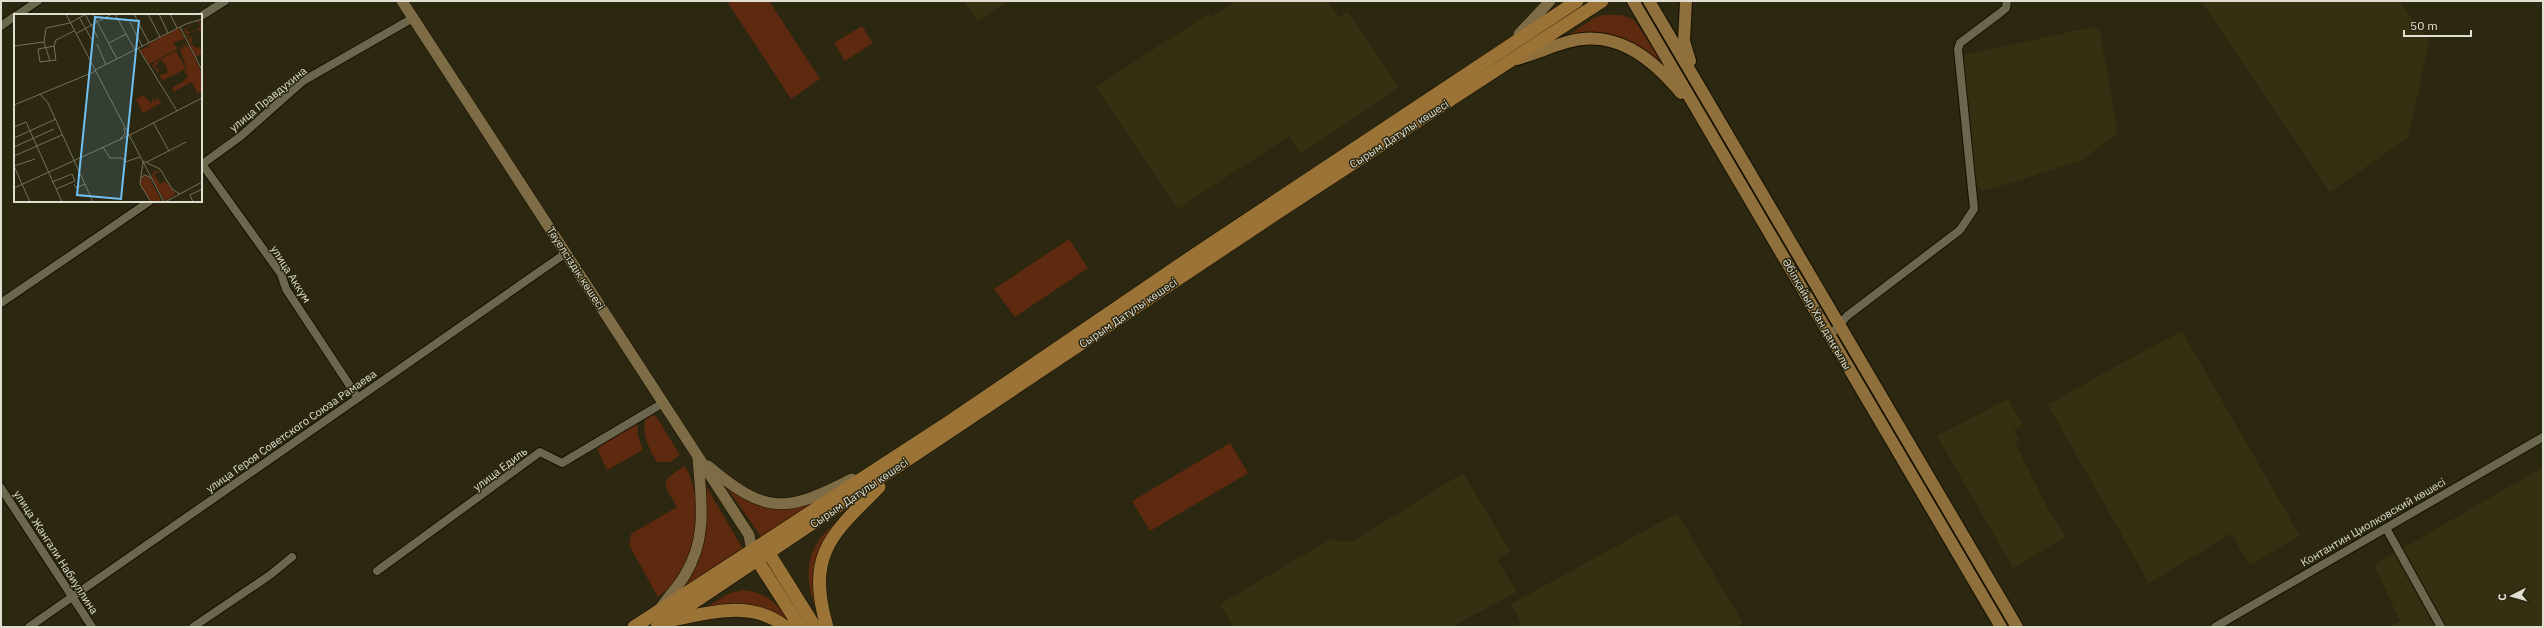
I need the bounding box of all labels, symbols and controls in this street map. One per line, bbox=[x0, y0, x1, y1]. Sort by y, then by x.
scale bar bbox=[2404, 12, 2471, 38]
inset map bbox=[14, 14, 202, 202]
text: 50 m bbox=[2410, 18, 2438, 33]
street label: улица Правдухина bbox=[226, 63, 310, 134]
street label: Сырым Датұлы көшесі bbox=[1347, 97, 1451, 171]
street label: Тәуелсіздік көшесі bbox=[544, 224, 608, 312]
street label: улица Аккум bbox=[268, 243, 314, 305]
street label: Әбілқайыр Хан даңғылы bbox=[1779, 256, 1855, 372]
street label: Сырым Датұлы көшесі bbox=[1076, 275, 1180, 351]
street label: улица Героя Советского Союза Рамаева bbox=[203, 366, 379, 495]
street label: улица Едиль bbox=[470, 444, 530, 494]
street label: Сырым Датұлы көшесі bbox=[807, 455, 911, 531]
street label: Контантин Циолковский көшесі bbox=[2298, 475, 2448, 569]
street label: улица Жангали Набиуллина bbox=[11, 487, 101, 617]
north arrow bbox=[2492, 576, 2532, 616]
text: С bbox=[2495, 593, 2509, 601]

